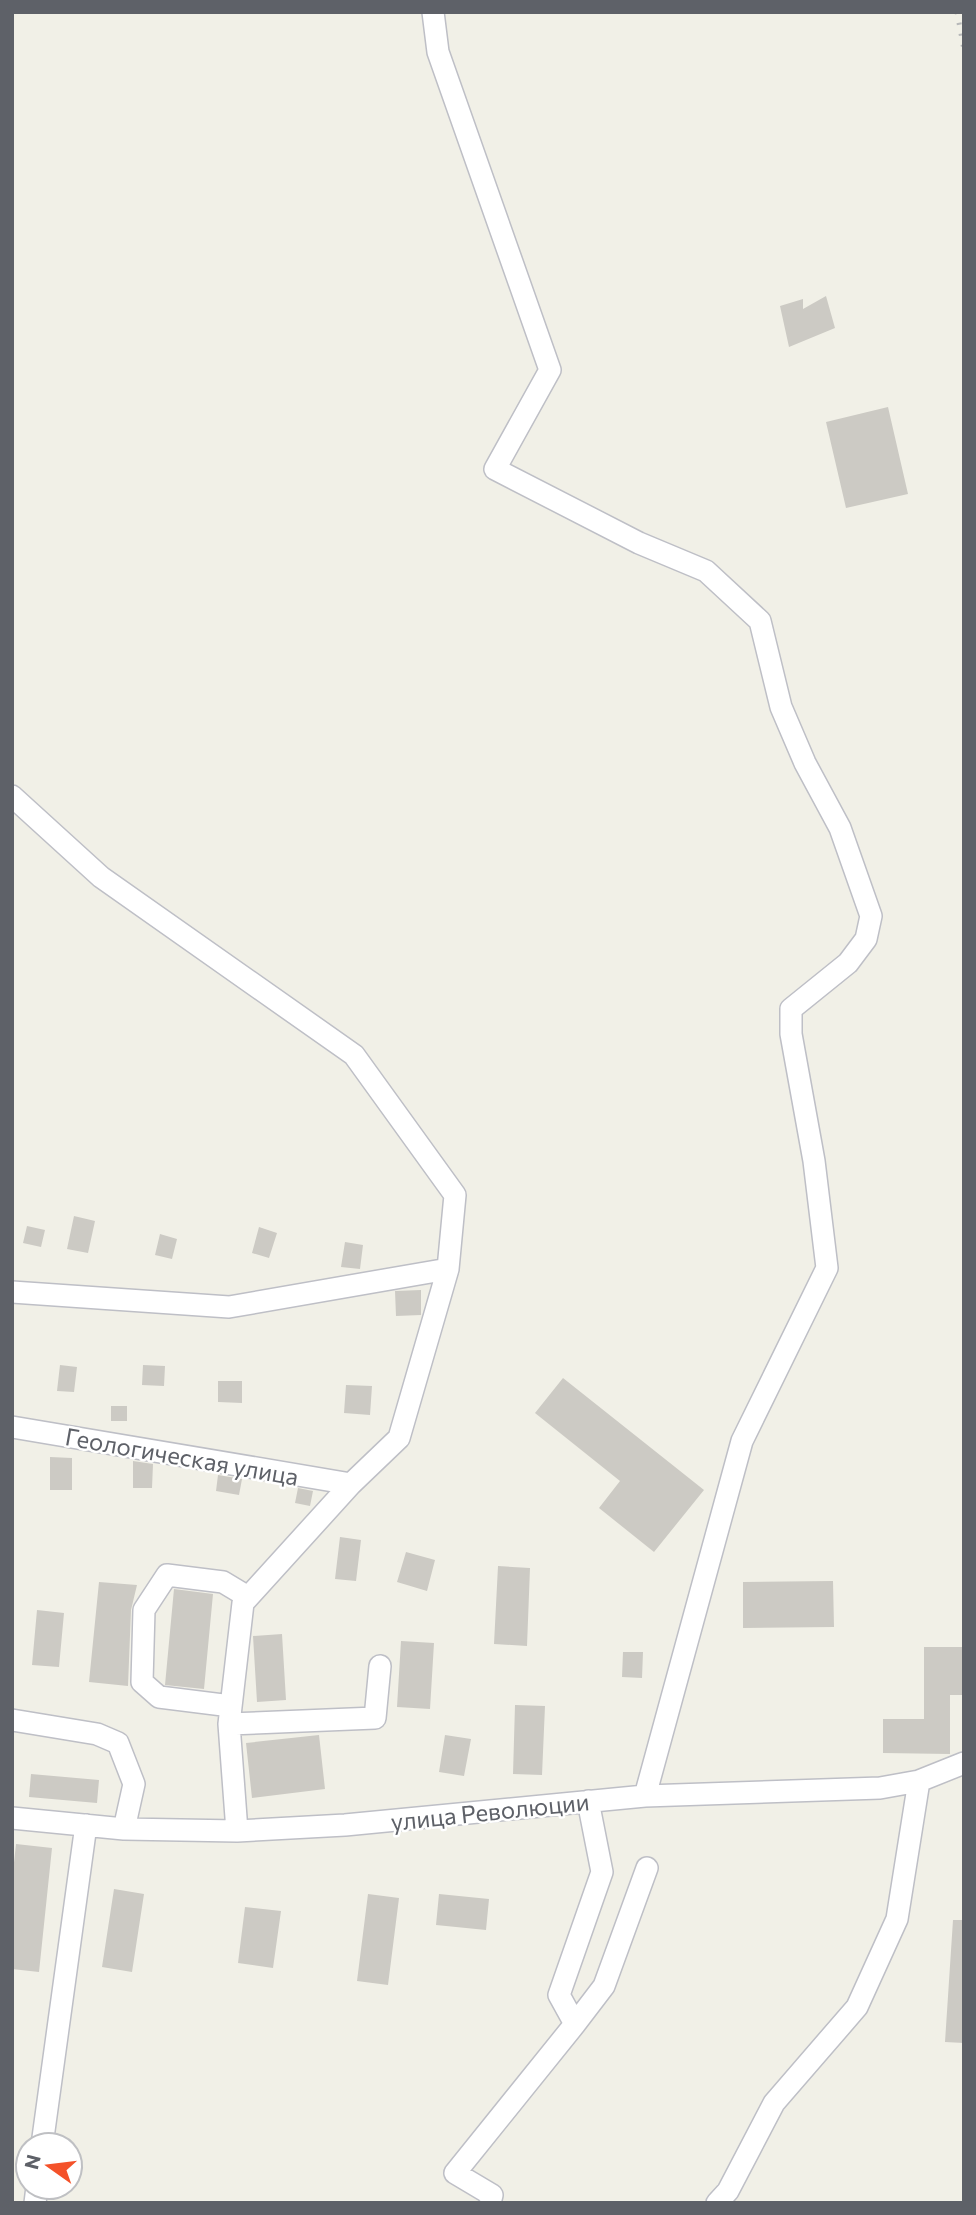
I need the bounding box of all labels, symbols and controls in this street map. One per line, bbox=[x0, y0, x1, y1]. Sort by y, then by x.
street label: Геологическая улица bbox=[63, 1421, 301, 1491]
street label: улица Революции bbox=[389, 1786, 591, 1836]
north arrow bbox=[14, 2131, 84, 2201]
text: N bbox=[19, 2152, 45, 2171]

